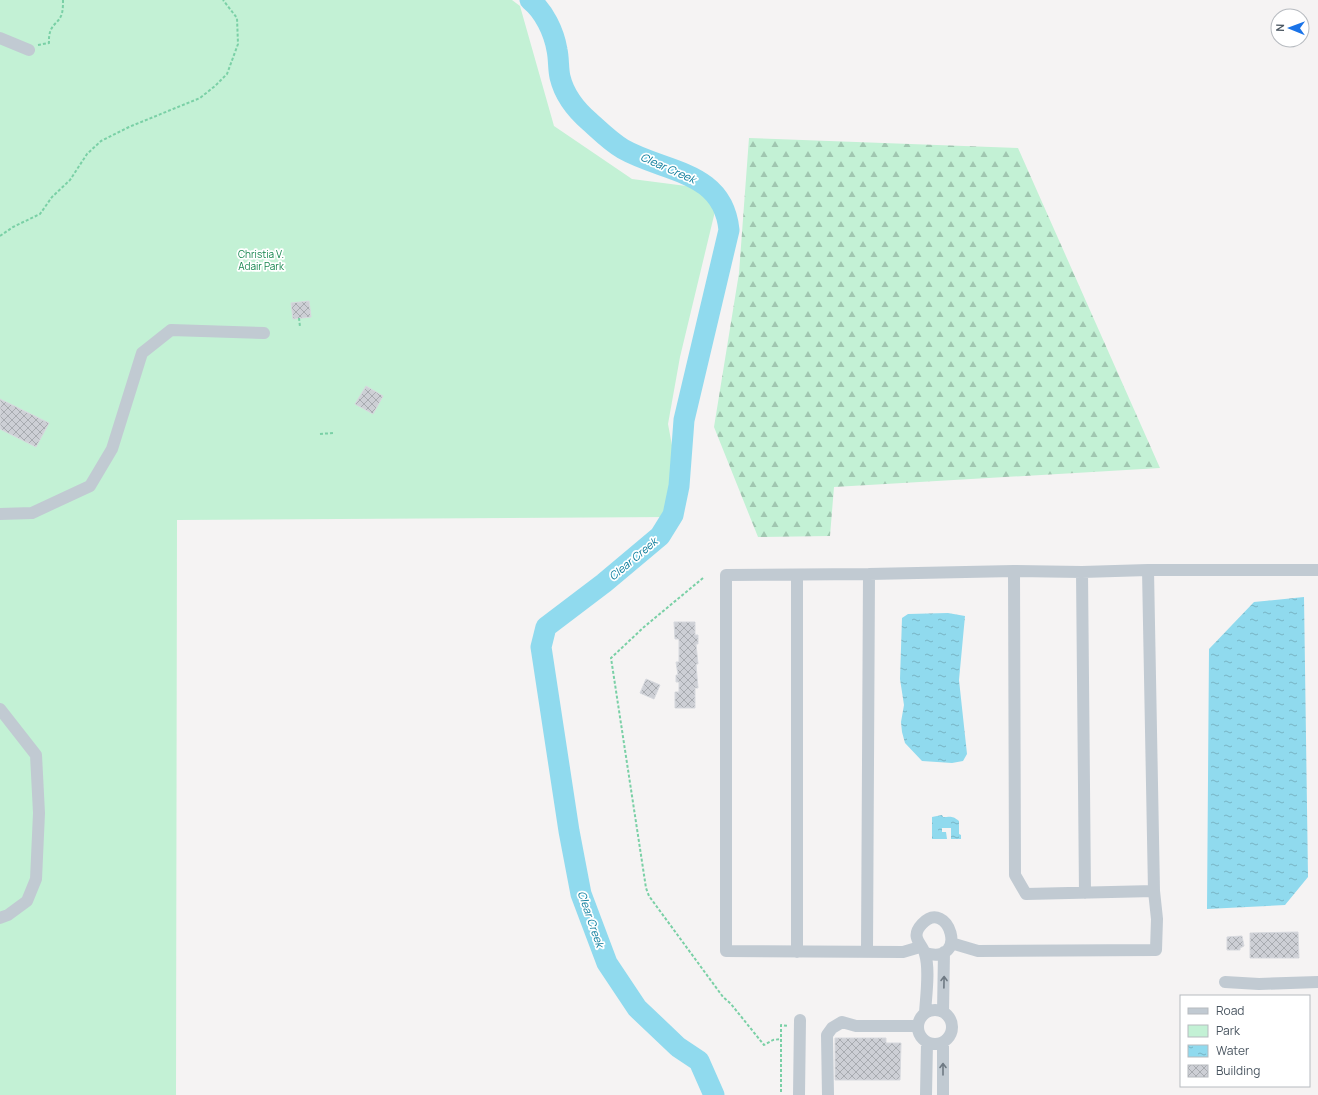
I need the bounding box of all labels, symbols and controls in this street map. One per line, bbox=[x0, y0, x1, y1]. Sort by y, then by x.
north arrow bbox=[1270, 8, 1310, 48]
text: N bbox=[1272, 24, 1287, 32]
water label: Clear Creek bbox=[638, 149, 700, 187]
park label: Christia V. Adair Park bbox=[238, 247, 285, 273]
water label: Clear Creek bbox=[605, 533, 661, 583]
water label: Clear Creek bbox=[575, 888, 609, 951]
one-way arrow bbox=[940, 976, 948, 989]
legend bbox=[1180, 995, 1310, 1087]
text: Road bbox=[1216, 1002, 1244, 1019]
text: Park bbox=[1216, 1022, 1241, 1039]
text: Water bbox=[1216, 1042, 1250, 1059]
text: Building bbox=[1216, 1062, 1260, 1079]
one-way arrow bbox=[939, 1063, 947, 1076]

